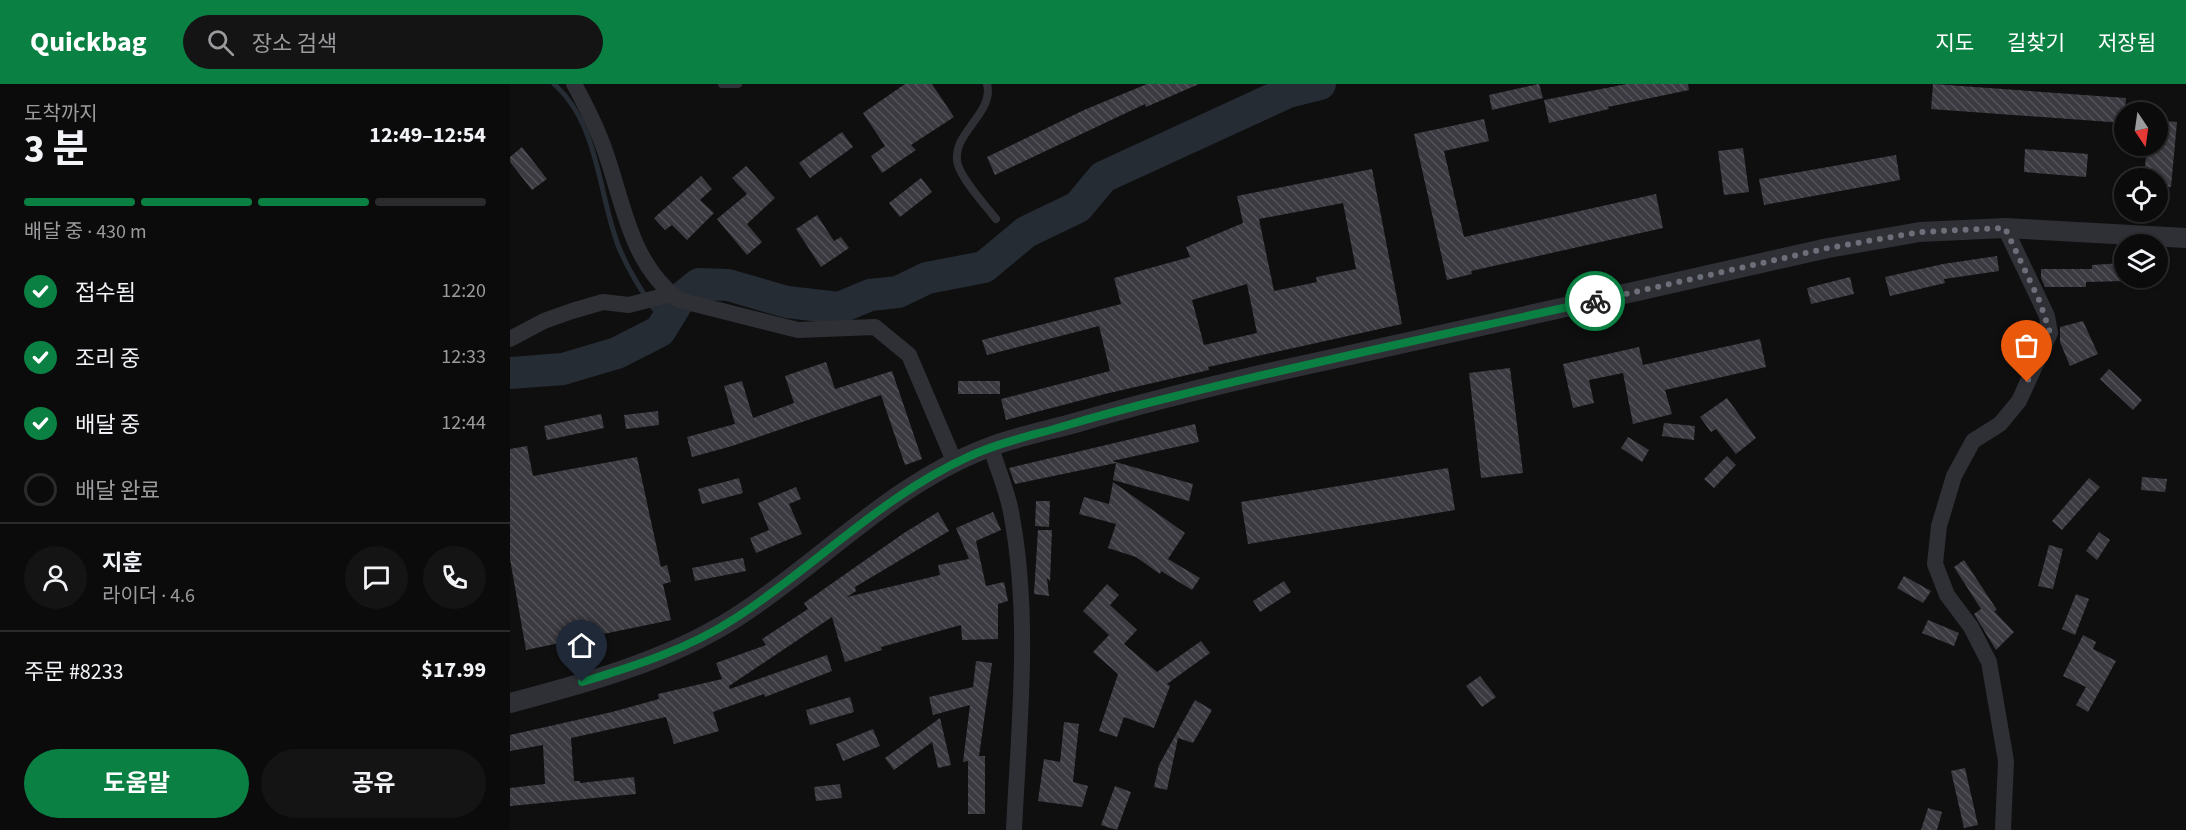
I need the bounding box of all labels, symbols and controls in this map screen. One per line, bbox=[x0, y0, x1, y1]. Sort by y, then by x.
search box bbox=[183, 15, 603, 69]
text: Quickbag bbox=[30, 22, 147, 62]
icon: search bbox=[204, 26, 237, 59]
text: 장소 검색 bbox=[252, 28, 337, 60]
text: 지도 bbox=[1935, 28, 1974, 58]
text: 길찾기 bbox=[2007, 28, 2065, 58]
text: 저장됨 bbox=[2098, 28, 2156, 58]
text: 도착까지 bbox=[24, 100, 98, 128]
north arrow bbox=[2114, 102, 2168, 156]
map controls bbox=[2114, 102, 2168, 288]
text: 12:49–12:54 bbox=[369, 119, 486, 151]
text: 3 분 bbox=[24, 122, 88, 178]
button: locate bbox=[2114, 168, 2168, 222]
text: 배달 중 · 430 m bbox=[24, 218, 147, 246]
button: layers bbox=[2114, 234, 2168, 288]
courier bbox=[1565, 271, 1625, 331]
icon: check bbox=[24, 275, 57, 308]
text: 접수됨 bbox=[75, 277, 136, 309]
text: 12:20 bbox=[441, 277, 486, 305]
icon: bike bbox=[1579, 285, 1612, 318]
pin bbox=[2001, 320, 2052, 382]
icon: bag bbox=[2010, 329, 2043, 362]
icon: check bbox=[24, 341, 57, 374]
text: 조리 중 bbox=[75, 343, 140, 375]
text: 12:33 bbox=[441, 343, 486, 371]
icon: check bbox=[24, 407, 57, 440]
text: 배달 중 bbox=[75, 409, 140, 441]
text: 12:44 bbox=[441, 409, 486, 437]
text: 배달 완료 bbox=[75, 475, 160, 507]
button: person bbox=[24, 546, 87, 609]
button: chat bbox=[345, 546, 408, 609]
button: phone bbox=[423, 546, 486, 609]
text: 지훈 bbox=[102, 547, 142, 579]
text: 라이더 · 4.6 bbox=[102, 582, 195, 610]
pin bbox=[556, 620, 607, 682]
icon: home bbox=[565, 629, 598, 662]
text: $17.99 bbox=[421, 654, 486, 686]
text: 주문 #8233 bbox=[24, 656, 124, 688]
button: 도움말 bbox=[24, 749, 249, 818]
button: 공유 bbox=[261, 749, 486, 818]

